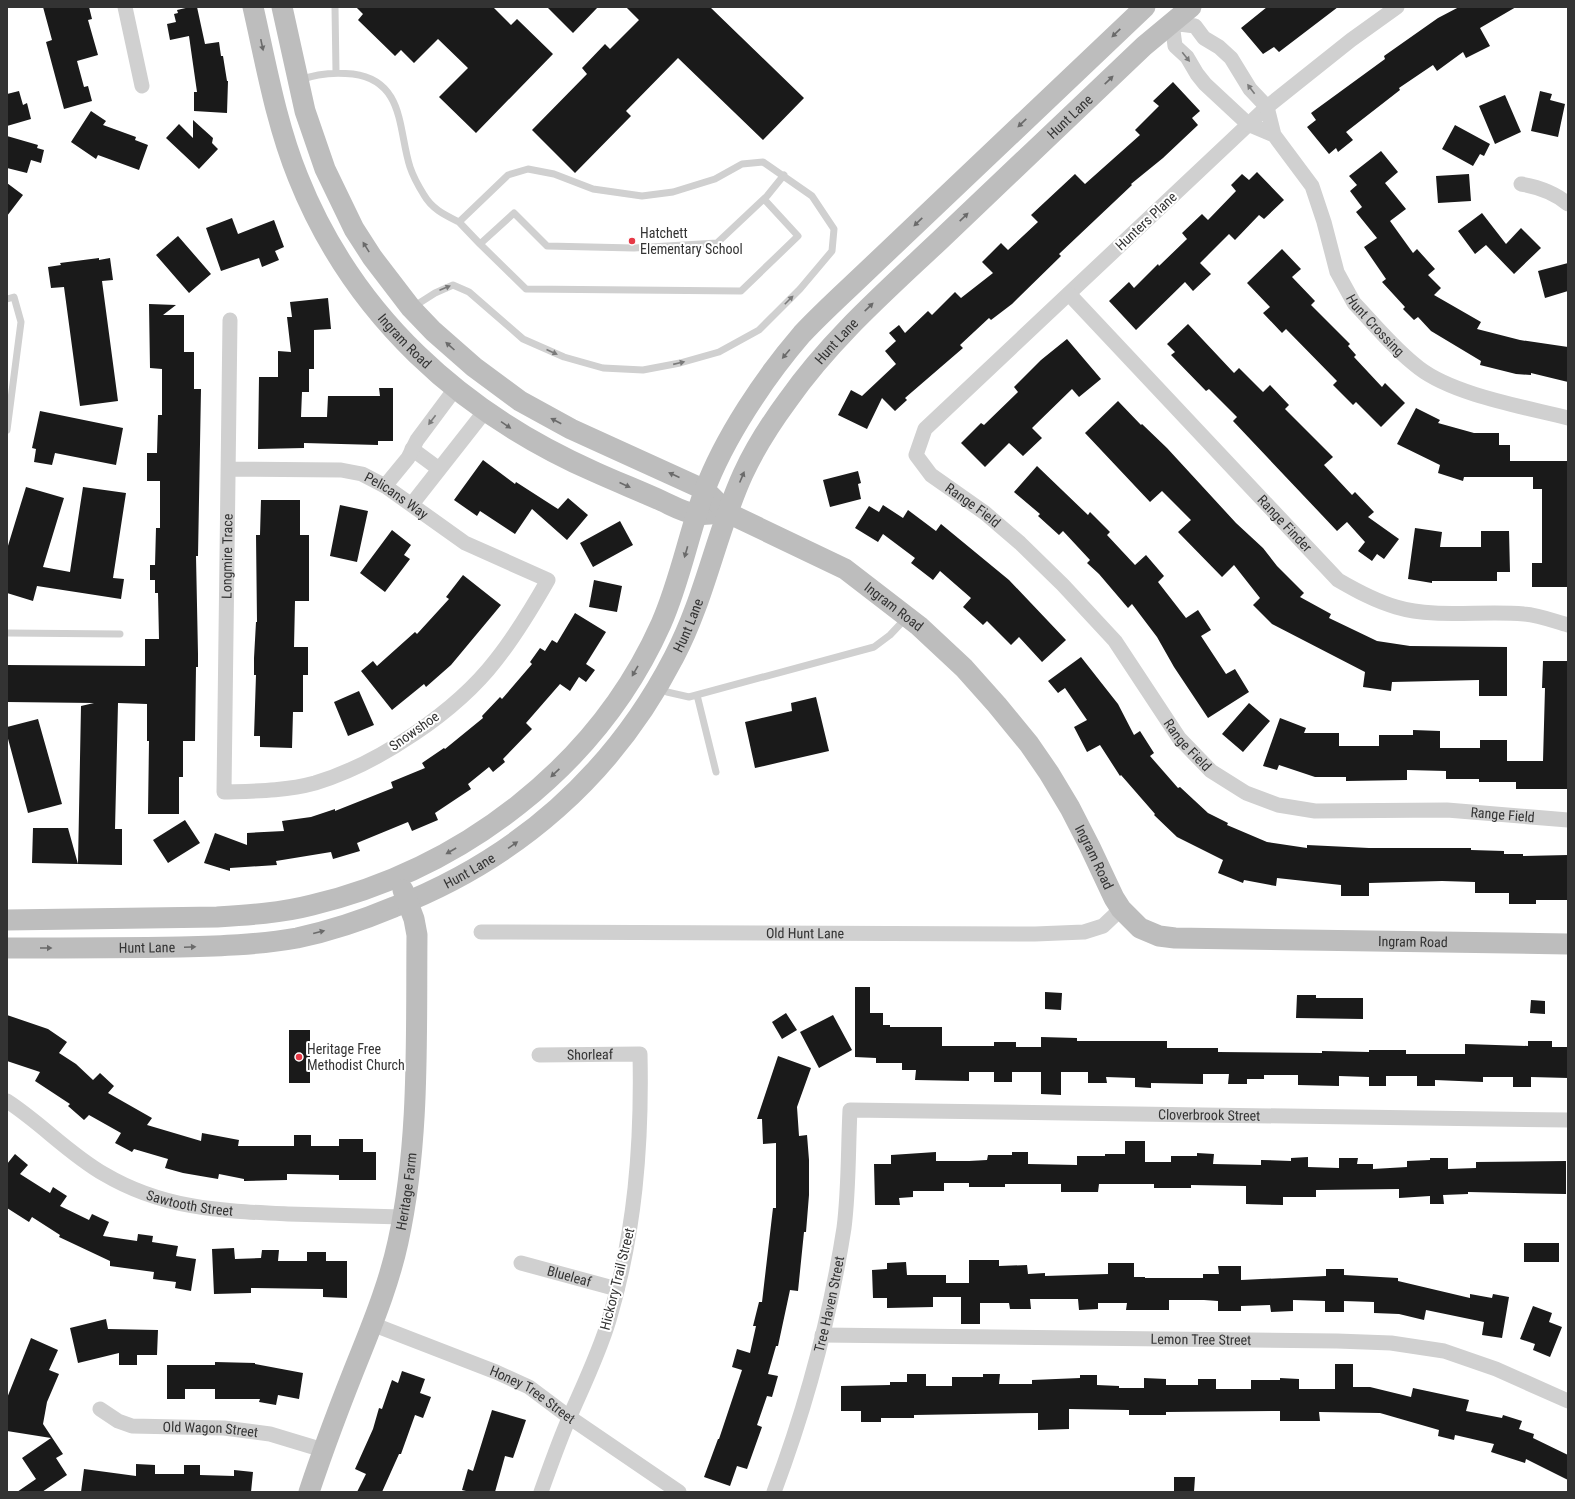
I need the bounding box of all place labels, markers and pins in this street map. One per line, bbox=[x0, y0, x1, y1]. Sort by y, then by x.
place label: Hatchett Elementary School bbox=[640, 225, 743, 257]
marker: Hatchett Elementary School bbox=[627, 236, 637, 246]
place label: Heritage Free Methodist Church bbox=[307, 1041, 405, 1073]
marker: Heritage Free Methodist Church bbox=[294, 1052, 304, 1062]

